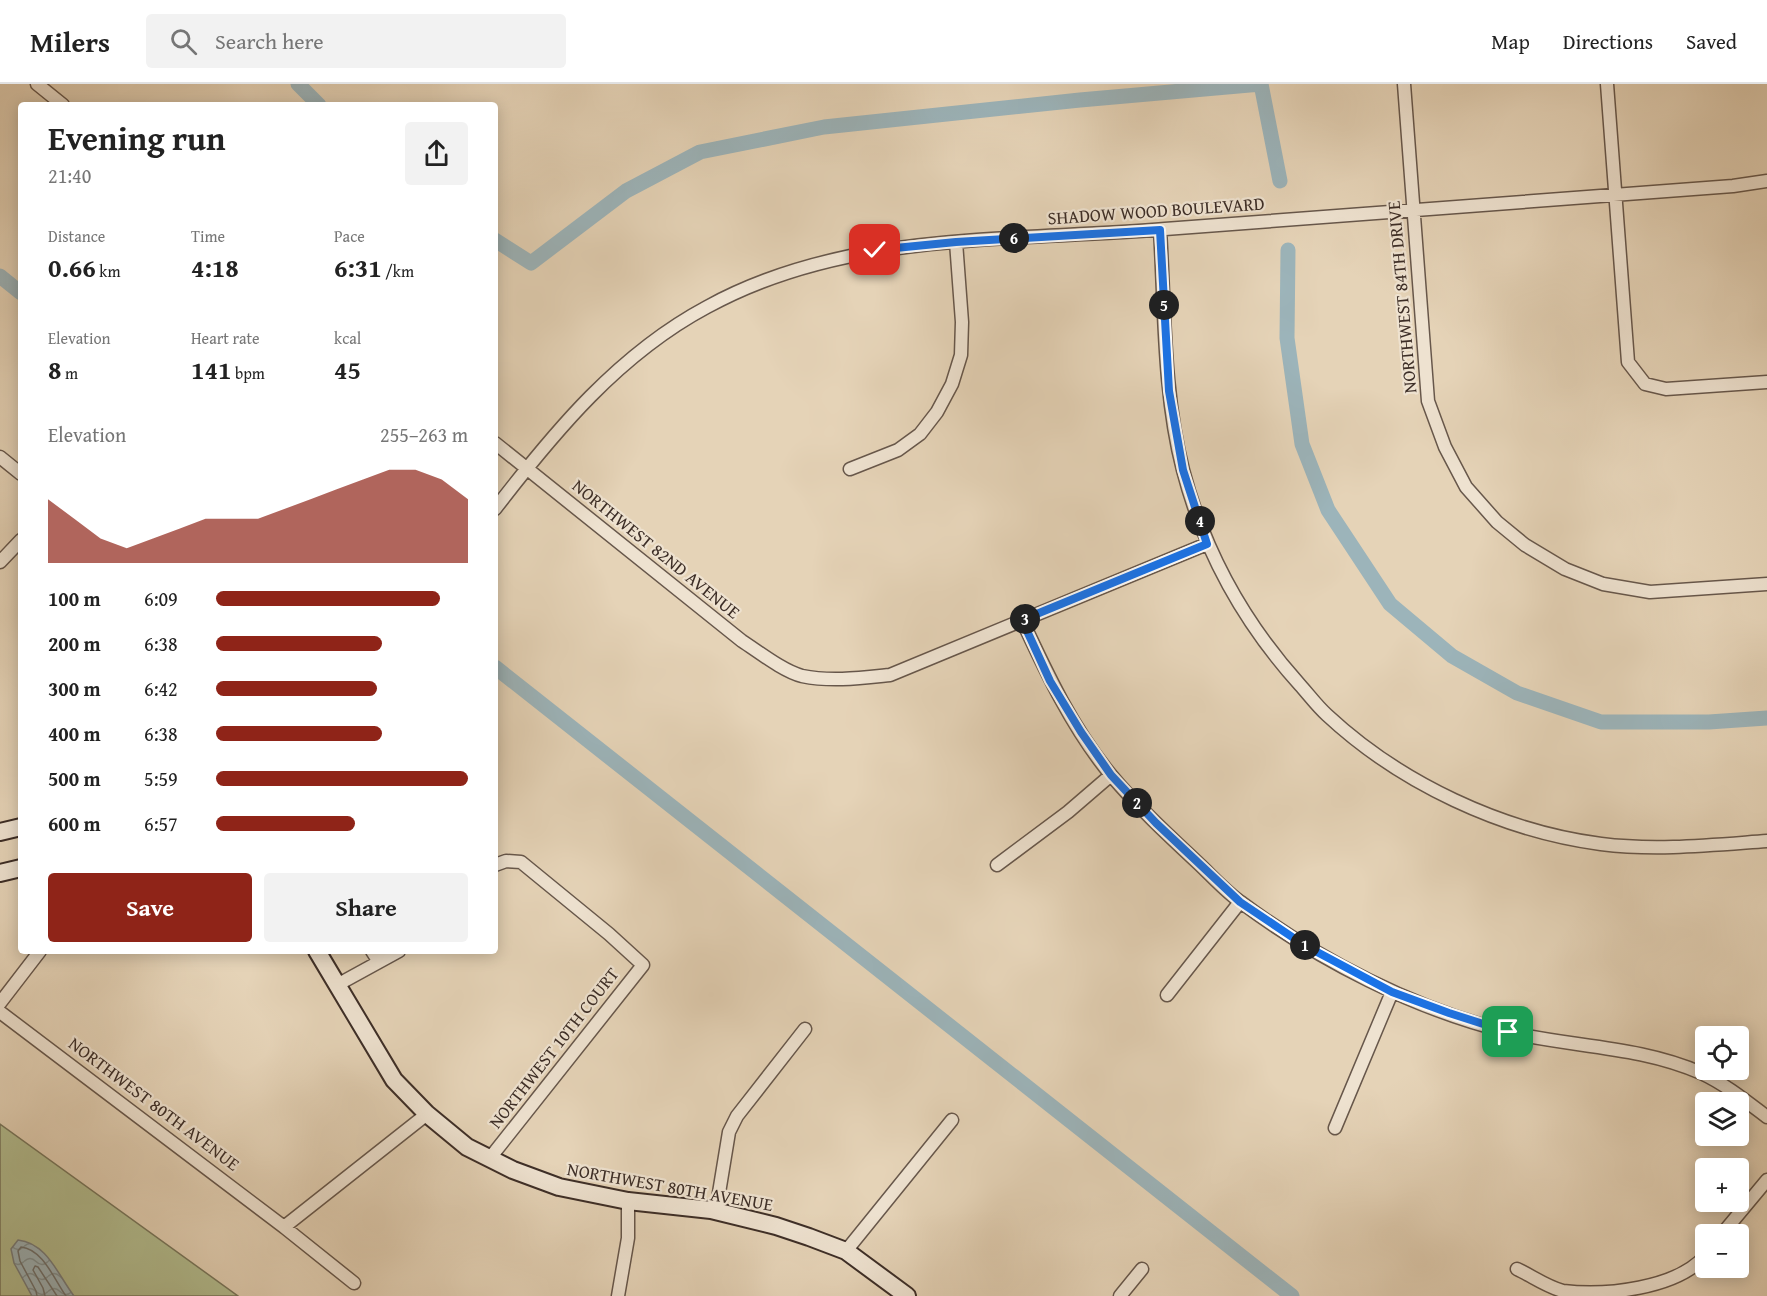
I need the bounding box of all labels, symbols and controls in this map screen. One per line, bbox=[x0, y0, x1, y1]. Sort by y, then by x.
search box bbox=[146, 14, 566, 68]
text: Milers bbox=[30, 21, 110, 62]
icon: search bbox=[167, 25, 200, 58]
text: Search here bbox=[215, 25, 324, 57]
text: Map bbox=[1491, 26, 1530, 57]
text: Directions bbox=[1563, 26, 1653, 57]
text: Saved bbox=[1686, 26, 1737, 57]
text: Evening run bbox=[48, 114, 225, 162]
button: share bbox=[405, 122, 468, 185]
text: 21:40 bbox=[48, 161, 91, 190]
street label: SHADOW WOOD BOULEVARD bbox=[1046, 189, 1266, 232]
street label: NORTHWEST 84TH DRIVE bbox=[1380, 200, 1423, 394]
pin: 6 bbox=[999, 223, 1029, 253]
text: Distance bbox=[48, 224, 105, 248]
text: Time bbox=[191, 224, 225, 248]
text: Pace bbox=[334, 224, 365, 248]
pin bbox=[849, 224, 900, 275]
text: 6 bbox=[1010, 226, 1018, 250]
icon: check bbox=[858, 233, 891, 266]
text: 0.66 bbox=[48, 248, 96, 287]
text: 4:18 bbox=[191, 248, 239, 287]
text: 6:31 bbox=[334, 248, 382, 287]
text: km bbox=[96, 259, 120, 283]
text: /km bbox=[382, 259, 414, 283]
pin: 5 bbox=[1149, 290, 1179, 320]
text: 5 bbox=[1160, 293, 1168, 317]
text: Elevation bbox=[48, 326, 111, 350]
text: Heart rate bbox=[191, 326, 260, 350]
text: kcal bbox=[334, 326, 361, 350]
text: 8 bbox=[48, 350, 61, 389]
text: 141 bbox=[191, 350, 231, 389]
text: 45 bbox=[334, 350, 361, 389]
text: m bbox=[61, 361, 78, 385]
text: bpm bbox=[231, 361, 265, 385]
text: Elevation bbox=[48, 420, 126, 449]
text: 255–263 m bbox=[380, 420, 468, 449]
street label: NORTHWEST 82ND AVENUE bbox=[567, 472, 746, 625]
pin: 4 bbox=[1185, 506, 1215, 536]
text: 4 bbox=[1196, 509, 1204, 533]
text: 100 m bbox=[48, 584, 101, 613]
text: 6:09 bbox=[144, 584, 178, 613]
pin: 3 bbox=[1010, 604, 1040, 634]
text: 3 bbox=[1021, 607, 1029, 631]
text: 200 m bbox=[48, 629, 101, 658]
text: 6:38 bbox=[144, 629, 178, 658]
text: 300 m bbox=[48, 674, 101, 703]
text: 6:42 bbox=[144, 674, 178, 703]
text: 400 m bbox=[48, 719, 101, 748]
text: 6:38 bbox=[144, 719, 178, 748]
text: 500 m bbox=[48, 764, 101, 793]
text: 5:59 bbox=[144, 764, 178, 793]
pin: 2 bbox=[1122, 788, 1152, 818]
text: 2 bbox=[1133, 791, 1141, 815]
text: 600 m bbox=[48, 809, 101, 838]
text: 6:57 bbox=[144, 809, 178, 838]
button: Save bbox=[48, 873, 252, 942]
button: Share bbox=[264, 873, 468, 942]
pin: 1 bbox=[1290, 930, 1320, 960]
text: 1 bbox=[1301, 933, 1309, 957]
street label: NORTHWEST 10TH COURT bbox=[482, 961, 625, 1134]
pin bbox=[1482, 1006, 1533, 1057]
icon: arrive bbox=[1491, 1015, 1524, 1048]
map controls bbox=[1695, 1026, 1749, 1278]
button: locate bbox=[1695, 1026, 1749, 1080]
street label: NORTHWEST 80TH AVENUE bbox=[63, 1030, 246, 1177]
button: layers bbox=[1695, 1092, 1749, 1146]
street label: NORTHWEST 80TH AVENUE bbox=[565, 1155, 775, 1218]
button: + bbox=[1695, 1158, 1749, 1212]
button: − bbox=[1695, 1224, 1749, 1278]

